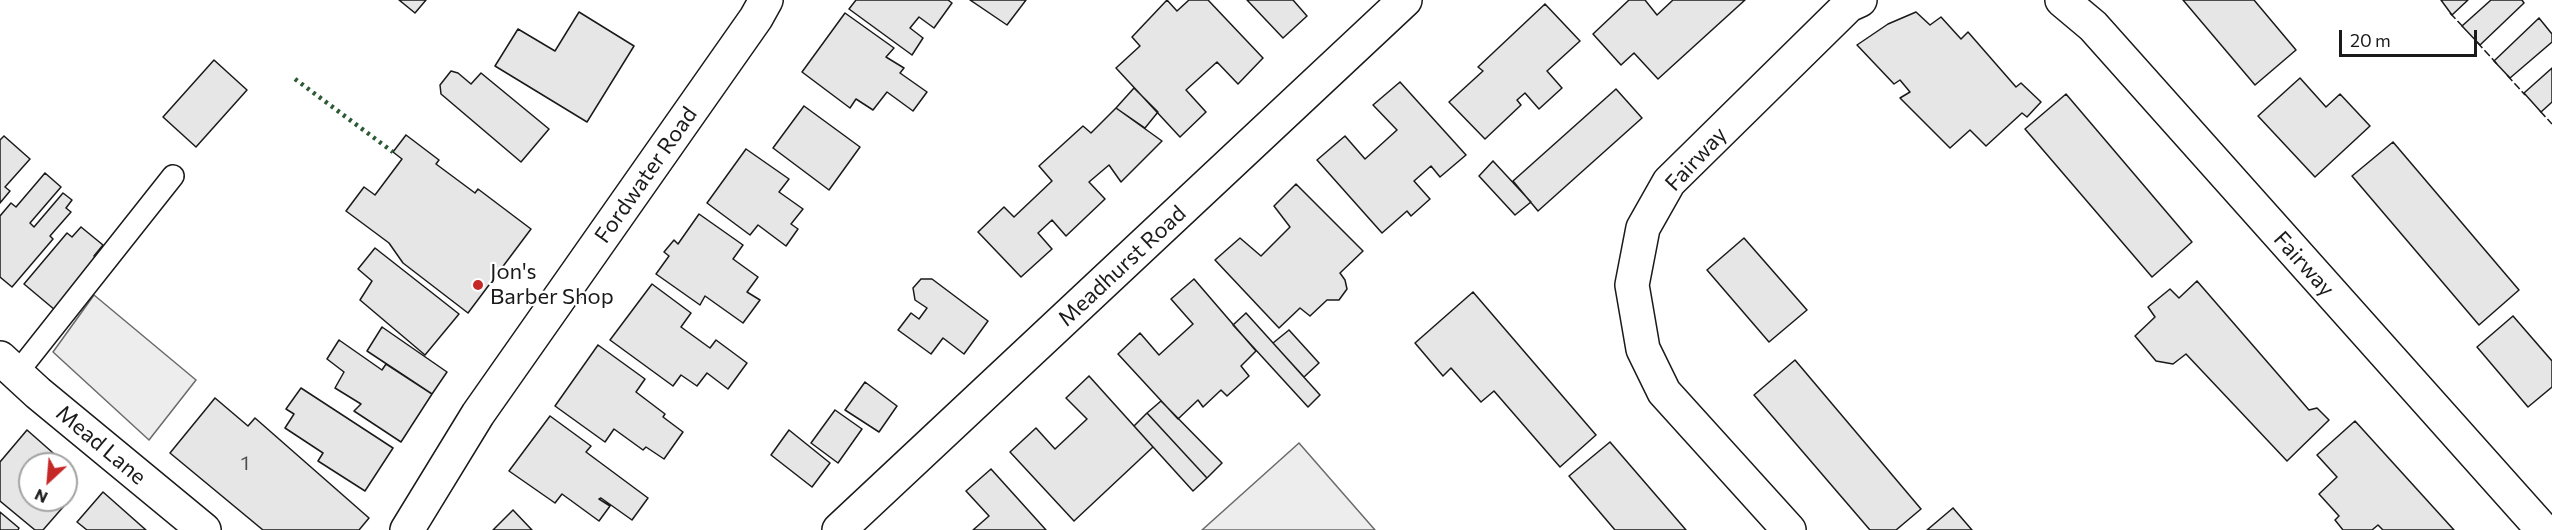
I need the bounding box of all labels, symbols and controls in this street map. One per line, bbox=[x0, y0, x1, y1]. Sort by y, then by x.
scale bar bbox=[2342, 18, 2480, 56]
text: 20 m bbox=[2350, 29, 2391, 51]
street label: Fordwater Road bbox=[589, 102, 703, 248]
street label: Fairway bbox=[1660, 121, 1732, 197]
street label: Meadhurst Road bbox=[1053, 200, 1191, 332]
street label: Fairway bbox=[2268, 226, 2340, 302]
place label: Jon's Barber Shop bbox=[490, 259, 614, 310]
marker: Jon's Barber Shop bbox=[471, 278, 485, 292]
street label: Mead Lane bbox=[51, 400, 151, 490]
house number: 1 bbox=[241, 451, 249, 475]
north arrow bbox=[18, 452, 78, 512]
text: N bbox=[31, 486, 50, 508]

